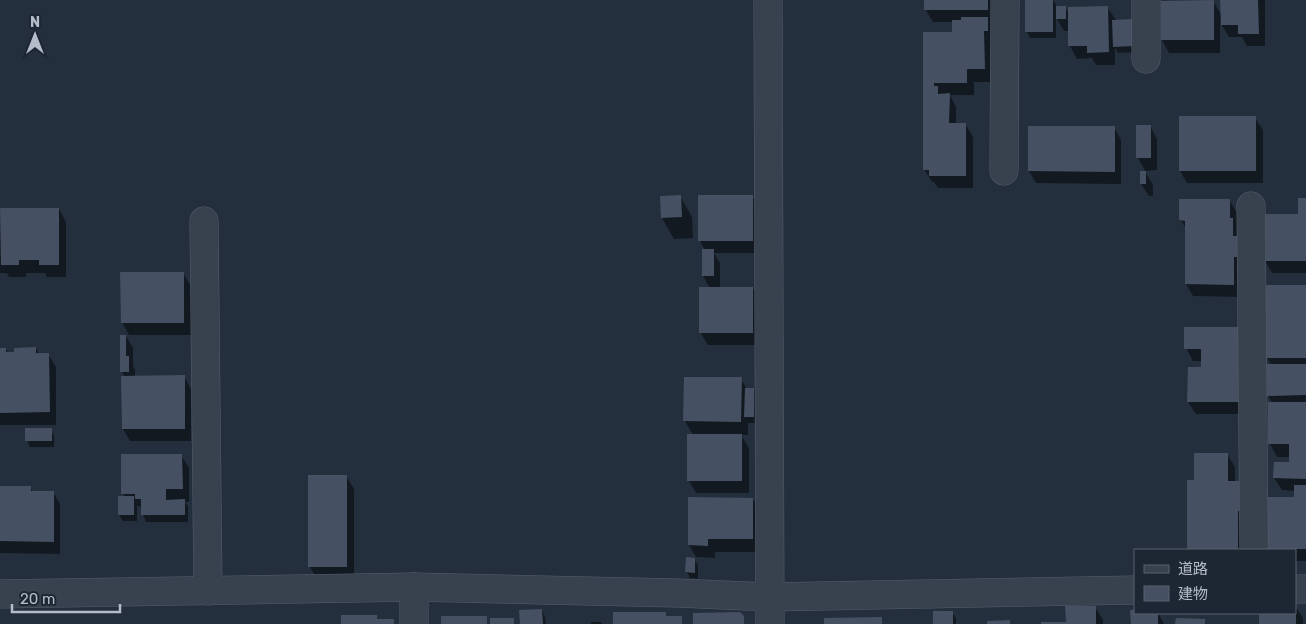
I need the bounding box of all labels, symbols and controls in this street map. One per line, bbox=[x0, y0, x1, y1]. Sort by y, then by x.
north arrow bbox=[10, 10, 60, 60]
text: N bbox=[30, 14, 40, 31]
legend bbox=[1134, 549, 1296, 614]
text: 道路 bbox=[1178, 560, 1208, 578]
scale bar bbox=[12, 582, 120, 614]
text: 建物 bbox=[1178, 585, 1208, 603]
text: 20 m bbox=[20, 590, 55, 608]

